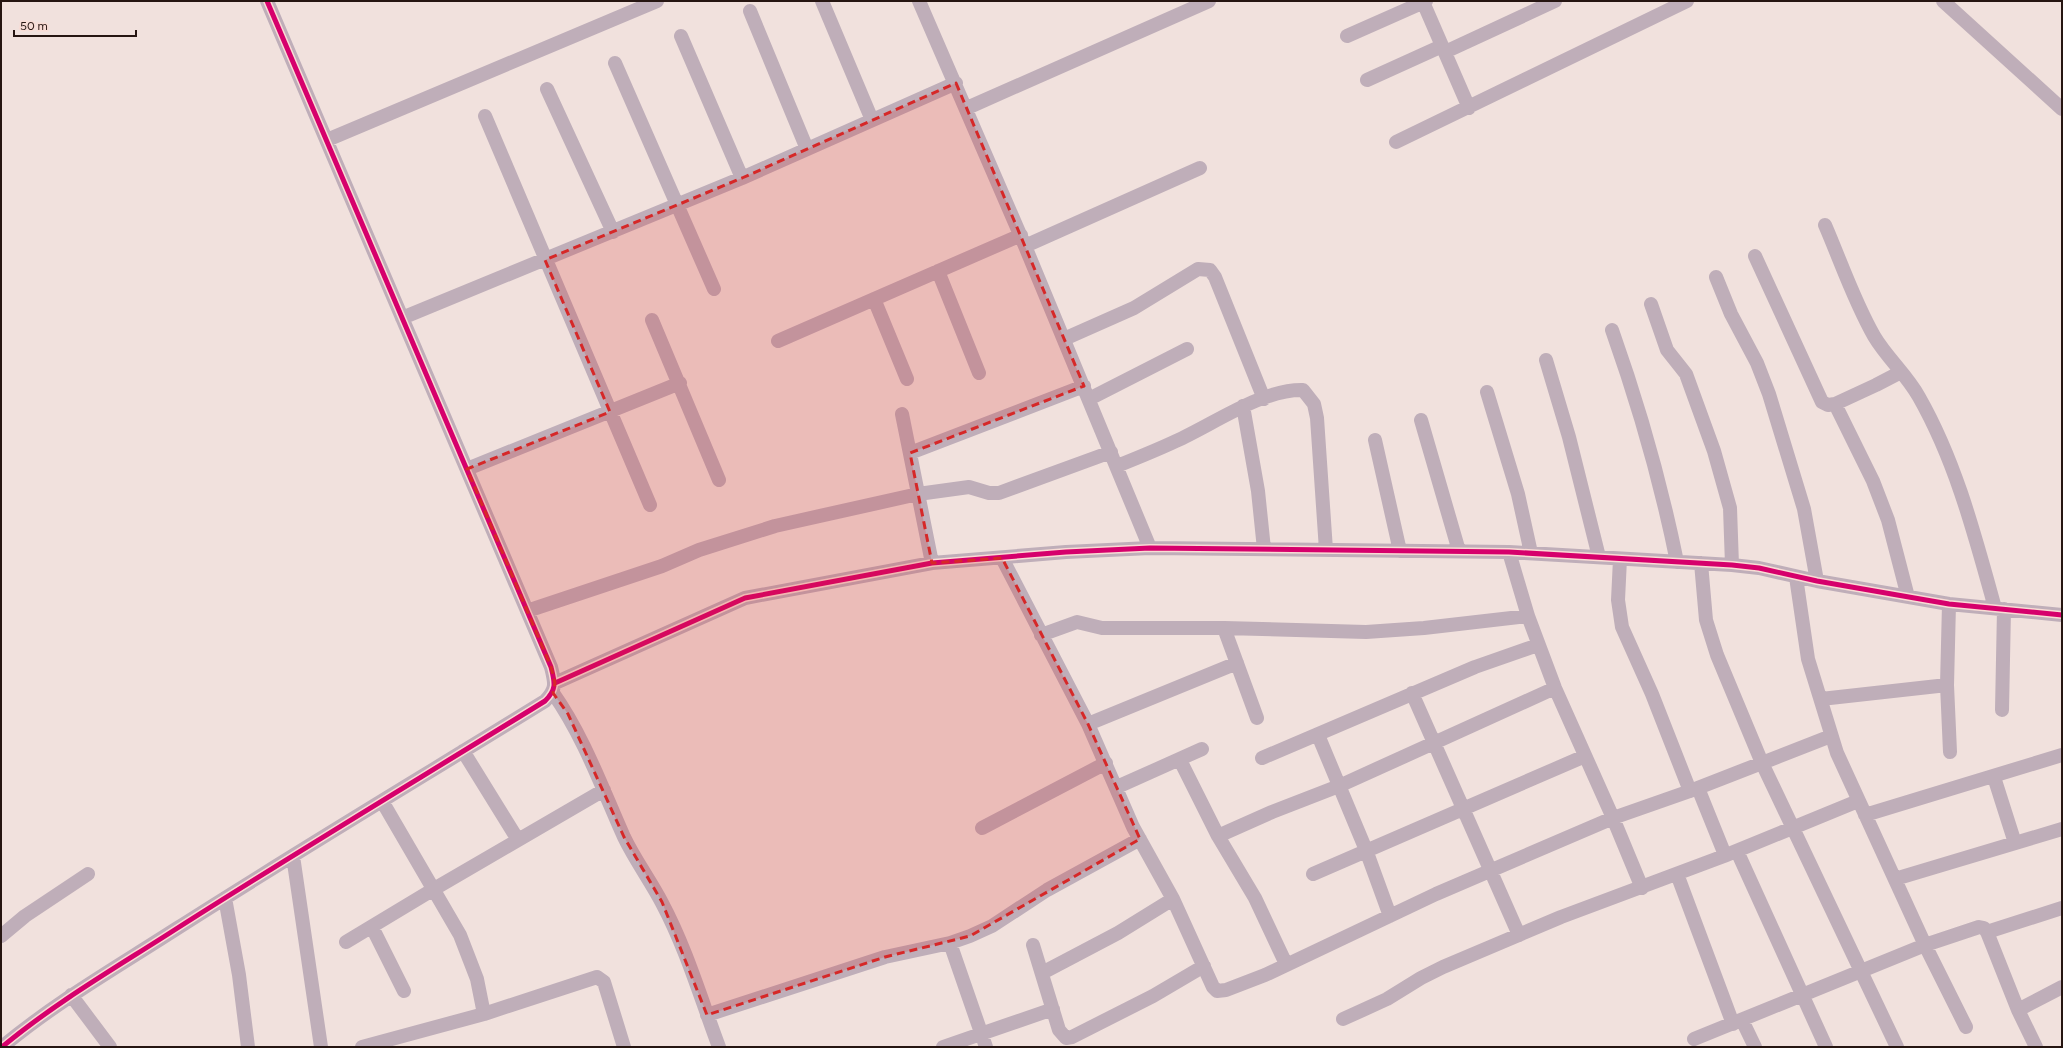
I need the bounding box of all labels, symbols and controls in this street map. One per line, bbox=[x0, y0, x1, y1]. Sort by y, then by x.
scale bar bbox=[14, 12, 136, 38]
text: 50 m bbox=[20, 19, 48, 33]

